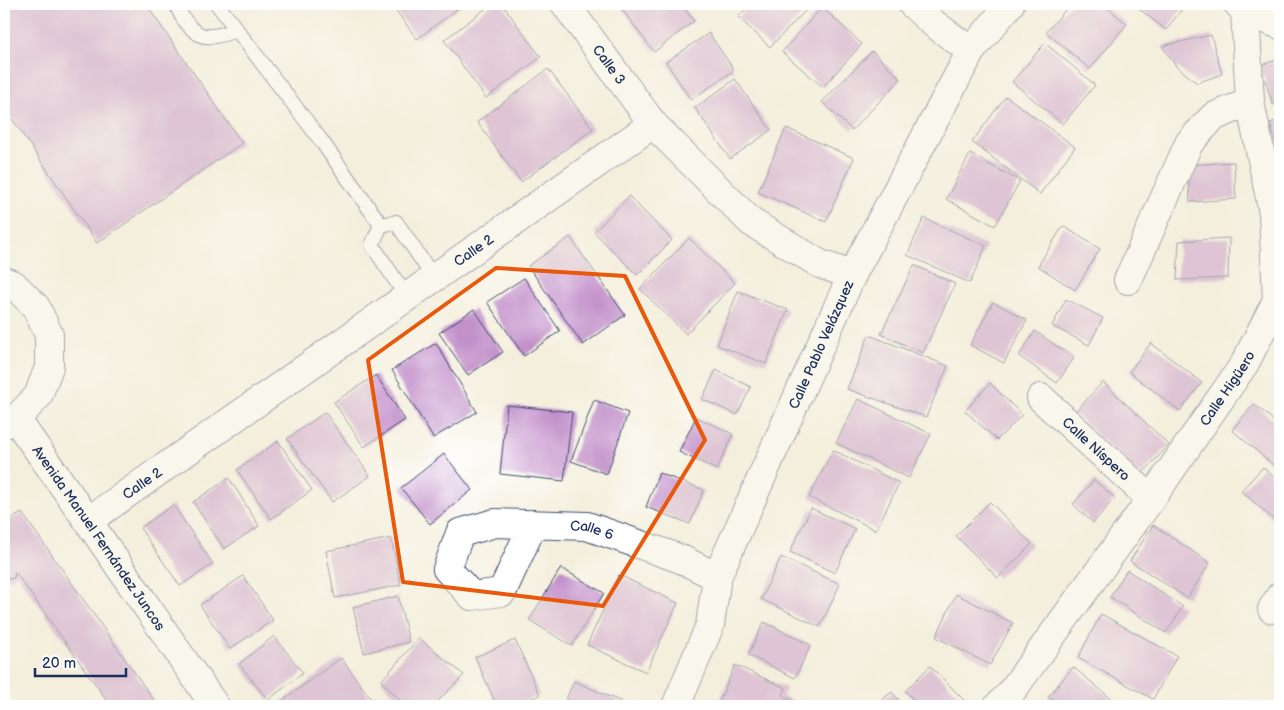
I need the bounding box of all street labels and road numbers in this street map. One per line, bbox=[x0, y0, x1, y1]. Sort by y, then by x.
street label: Calle 3 bbox=[589, 42, 629, 88]
street label: Calle 2 bbox=[451, 230, 497, 270]
street label: Calle Pablo Velázquez bbox=[785, 278, 858, 412]
street label: Calle Higüero bbox=[1196, 348, 1259, 429]
street label: Calle Níspero bbox=[1058, 414, 1133, 485]
street label: Avenida Manuel Fernández Juncos bbox=[28, 442, 169, 634]
street label: Calle 2 bbox=[119, 463, 166, 503]
street label: Calle 6 bbox=[570, 517, 616, 544]

